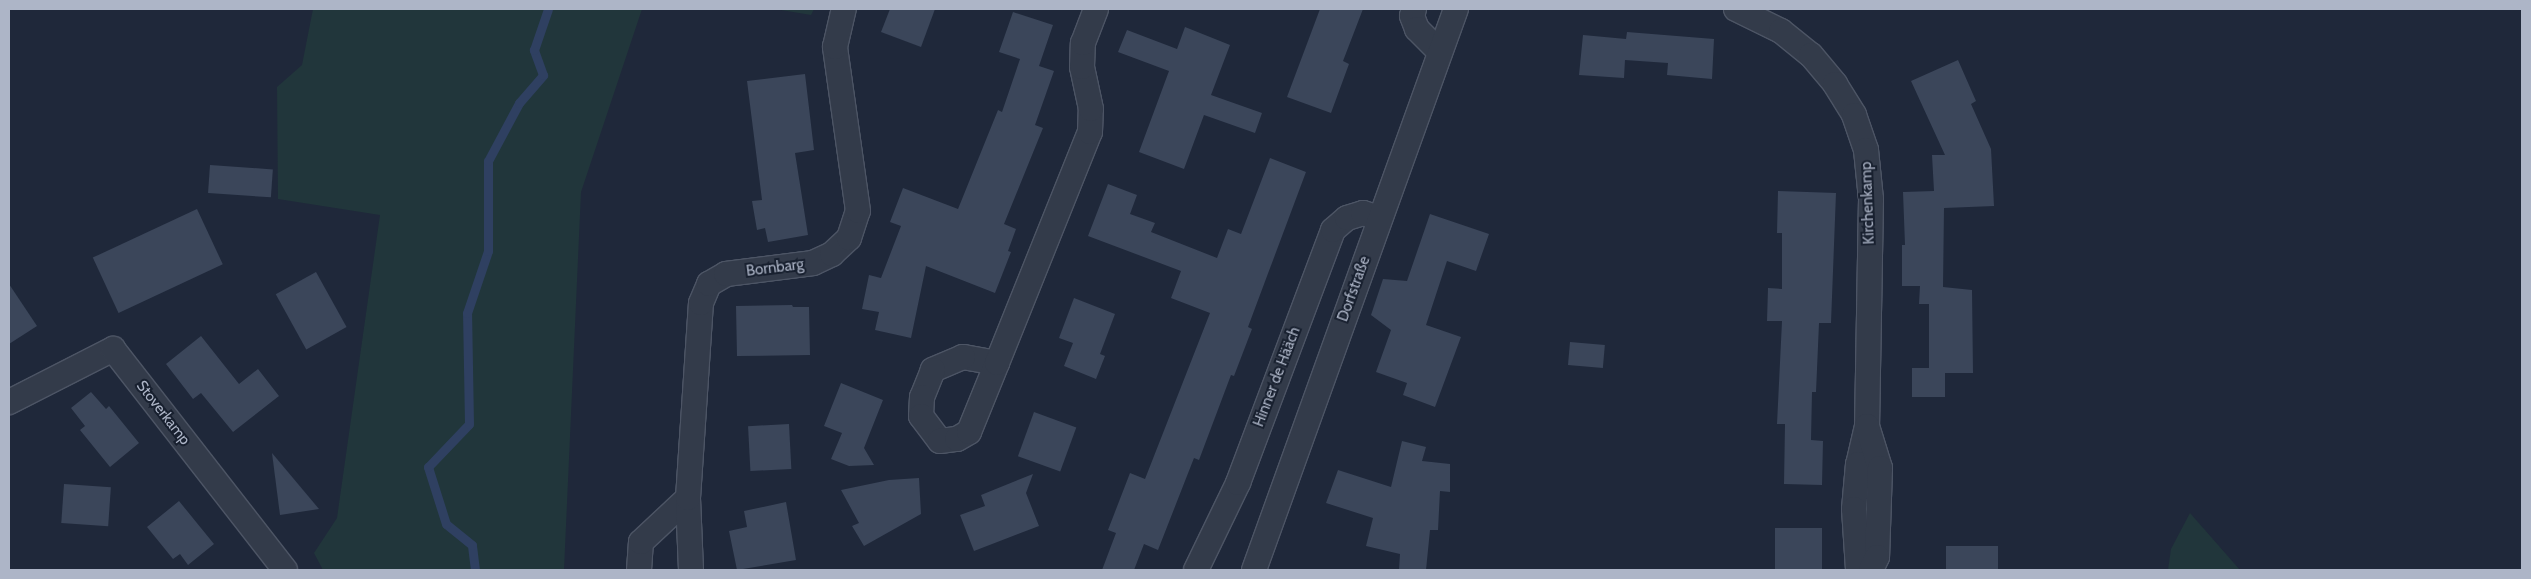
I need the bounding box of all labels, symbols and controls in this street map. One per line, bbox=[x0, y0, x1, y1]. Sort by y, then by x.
street label: Kirchenkamp bbox=[1858, 161, 1878, 245]
street label: Dorfstraße bbox=[1334, 254, 1374, 324]
street label: Bornbarg bbox=[745, 256, 805, 280]
street label: Hinner de Hääch bbox=[1250, 325, 1304, 429]
street label: Stoverkamp bbox=[132, 377, 194, 449]

